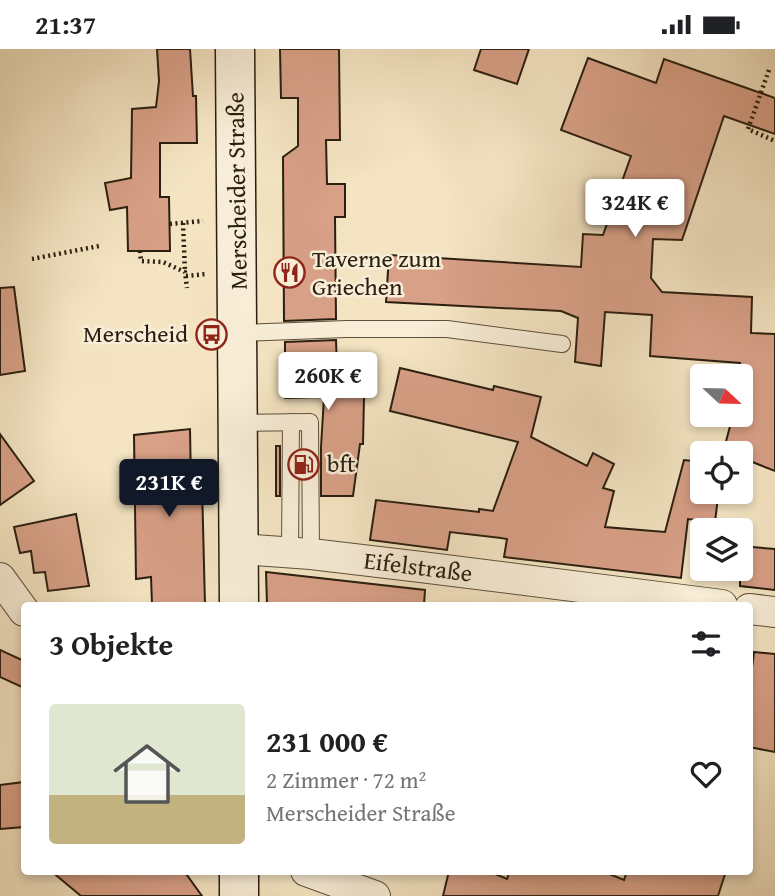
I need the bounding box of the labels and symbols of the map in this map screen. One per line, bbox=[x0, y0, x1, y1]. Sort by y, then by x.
street label: Merscheider Straße bbox=[217, 92, 256, 290]
pin: 324K € bbox=[578, 179, 692, 239]
place label: Taverne zum Griechen bbox=[312, 241, 442, 304]
restaurant icon: Taverne zum Griechen bbox=[272, 256, 306, 290]
place label: Merscheid bbox=[83, 316, 188, 351]
bus stop icon: Merscheid bbox=[194, 317, 228, 351]
pin: 260K € bbox=[271, 353, 385, 412]
north arrow bbox=[690, 364, 752, 427]
place label: bft bbox=[327, 446, 356, 481]
fuel station icon: bft bbox=[287, 447, 321, 481]
pin: 231K € bbox=[112, 459, 226, 519]
street label: Eifelstraße bbox=[362, 542, 474, 591]

